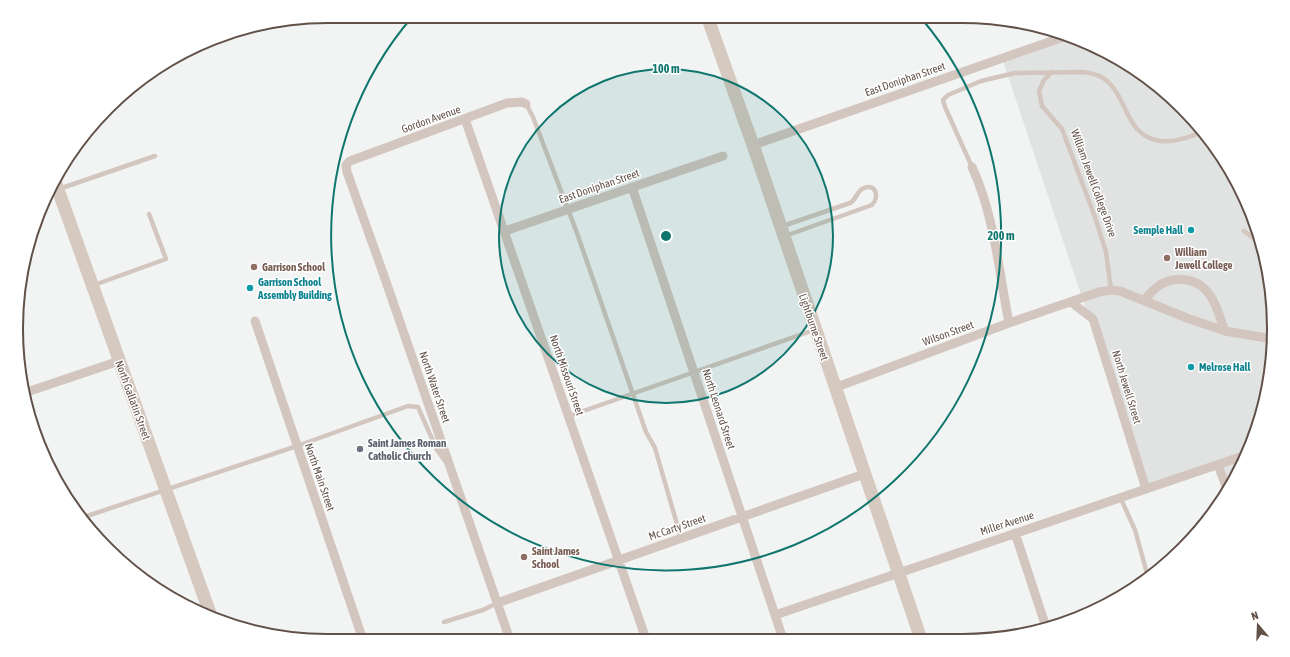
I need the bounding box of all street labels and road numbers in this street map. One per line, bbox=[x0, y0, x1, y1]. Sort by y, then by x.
street label: East Doniphan Street bbox=[863, 60, 947, 98]
street label: Gordon Avenue bbox=[400, 103, 462, 135]
street label: William Jewell College Drive bbox=[1069, 127, 1119, 239]
street label: East Doniphan Street bbox=[557, 167, 641, 205]
street label: Lightburne Street bbox=[797, 292, 831, 362]
street label: Wilson Street bbox=[921, 318, 975, 348]
street label: North Missouri Street bbox=[548, 333, 586, 417]
street label: North Jewell Street bbox=[1110, 349, 1144, 425]
street label: North Water Street bbox=[417, 350, 453, 424]
street label: North Gallatin Street bbox=[113, 359, 153, 441]
street label: North Leonard Street bbox=[700, 367, 738, 451]
street label: North Main Street bbox=[303, 442, 337, 512]
street label: Miller Avenue bbox=[979, 509, 1035, 537]
street label: Mc Carty Street bbox=[647, 512, 707, 542]

